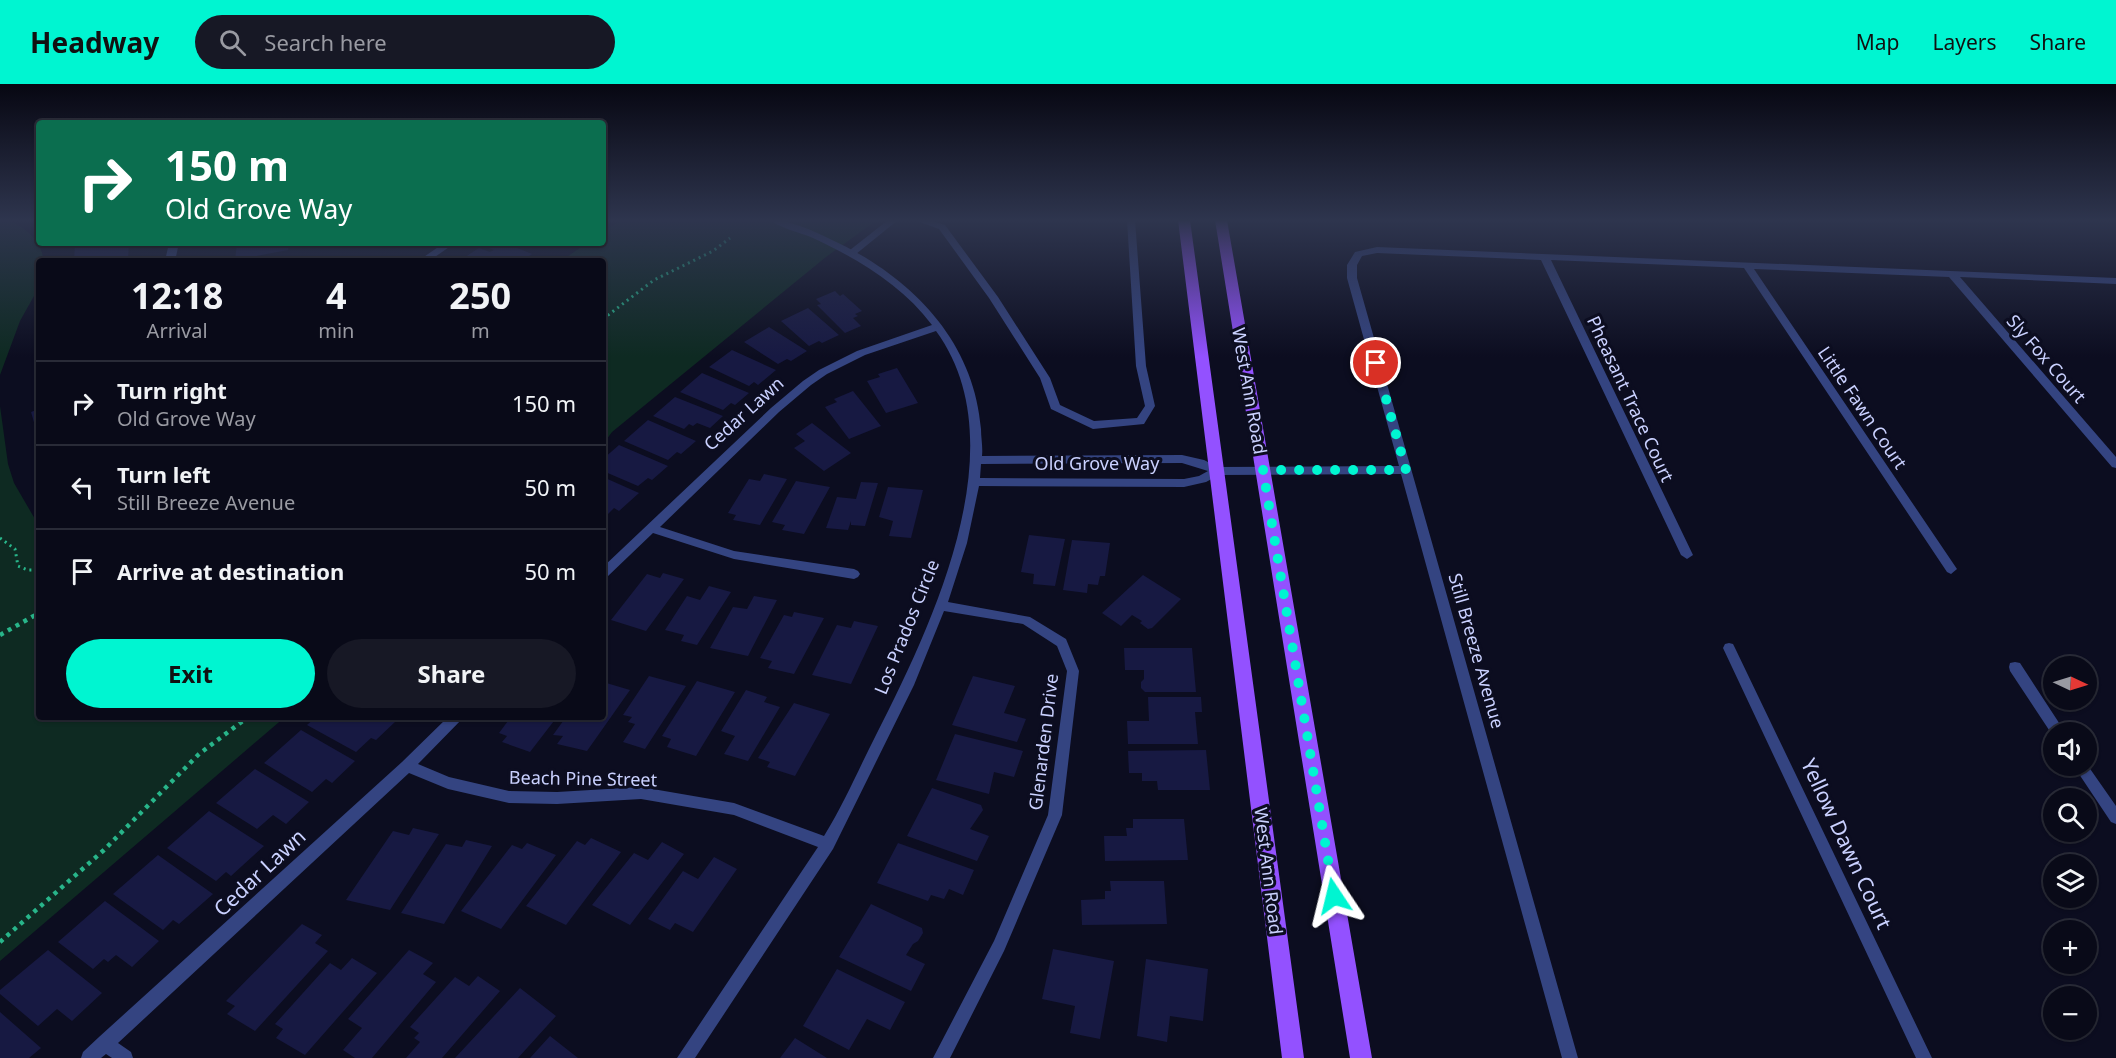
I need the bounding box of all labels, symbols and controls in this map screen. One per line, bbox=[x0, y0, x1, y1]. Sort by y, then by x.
search box bbox=[195, 15, 615, 69]
text: Headway bbox=[30, 23, 159, 61]
icon: search bbox=[216, 26, 249, 59]
text: Search here bbox=[264, 27, 387, 57]
text: Map bbox=[1856, 28, 1900, 56]
text: Layers bbox=[1933, 28, 1997, 56]
text: Share bbox=[2030, 28, 2086, 56]
text: 150 m bbox=[165, 136, 289, 193]
icon: right bbox=[66, 144, 144, 222]
text: Old Grove Way bbox=[165, 190, 352, 227]
text: 12:18 bbox=[131, 271, 223, 320]
text: 4 bbox=[326, 271, 347, 320]
text: 250 bbox=[449, 271, 511, 320]
street label: Sly Fox Court bbox=[2002, 309, 2092, 408]
street label: Pheasant Trace Court bbox=[1582, 312, 1680, 486]
text: Arrival bbox=[147, 317, 208, 344]
text: min bbox=[318, 317, 354, 344]
text: m bbox=[471, 317, 490, 344]
street label: West Ann Road bbox=[1227, 326, 1273, 456]
pin bbox=[1350, 337, 1401, 388]
street label: Little Fawn Court bbox=[1813, 341, 1913, 474]
icon: arrive bbox=[1359, 346, 1392, 379]
street label: Cedar Lawn bbox=[698, 371, 788, 456]
text: Turn right bbox=[117, 375, 227, 405]
icon: right bbox=[66, 387, 99, 420]
text: 150 m bbox=[512, 388, 576, 418]
text: Old Grove Way bbox=[117, 405, 256, 432]
street label: Old Grove Way bbox=[1035, 451, 1160, 475]
text: Turn left bbox=[117, 459, 211, 489]
icon: left bbox=[66, 471, 99, 504]
text: 50 m bbox=[525, 472, 576, 502]
text: Still Breeze Avenue bbox=[117, 489, 295, 516]
icon: arrive bbox=[66, 555, 99, 588]
text: Arrive at destination bbox=[117, 556, 344, 586]
text: 50 m bbox=[525, 556, 576, 586]
street label: Los Prados Circle bbox=[868, 556, 944, 698]
street label: Still Breeze Avenue bbox=[1443, 570, 1511, 731]
button: Exit bbox=[66, 639, 315, 708]
button: Share bbox=[327, 639, 576, 708]
north arrow bbox=[2043, 656, 2097, 710]
map controls bbox=[2043, 656, 2097, 1040]
street label: Glenarden Drive bbox=[1023, 672, 1063, 812]
button: sound bbox=[2043, 722, 2097, 776]
street label: Yellow Dawn Court bbox=[1795, 754, 1899, 934]
street label: Beach Pine Street bbox=[509, 765, 658, 791]
button: search bbox=[2043, 788, 2097, 842]
street label: West Ann Road bbox=[1249, 806, 1289, 936]
street label: Cedar Lawn bbox=[207, 822, 311, 922]
button: layers bbox=[2043, 854, 2097, 908]
position arrow bbox=[1302, 864, 1366, 928]
button: + bbox=[2043, 920, 2097, 974]
button: − bbox=[2043, 986, 2097, 1040]

